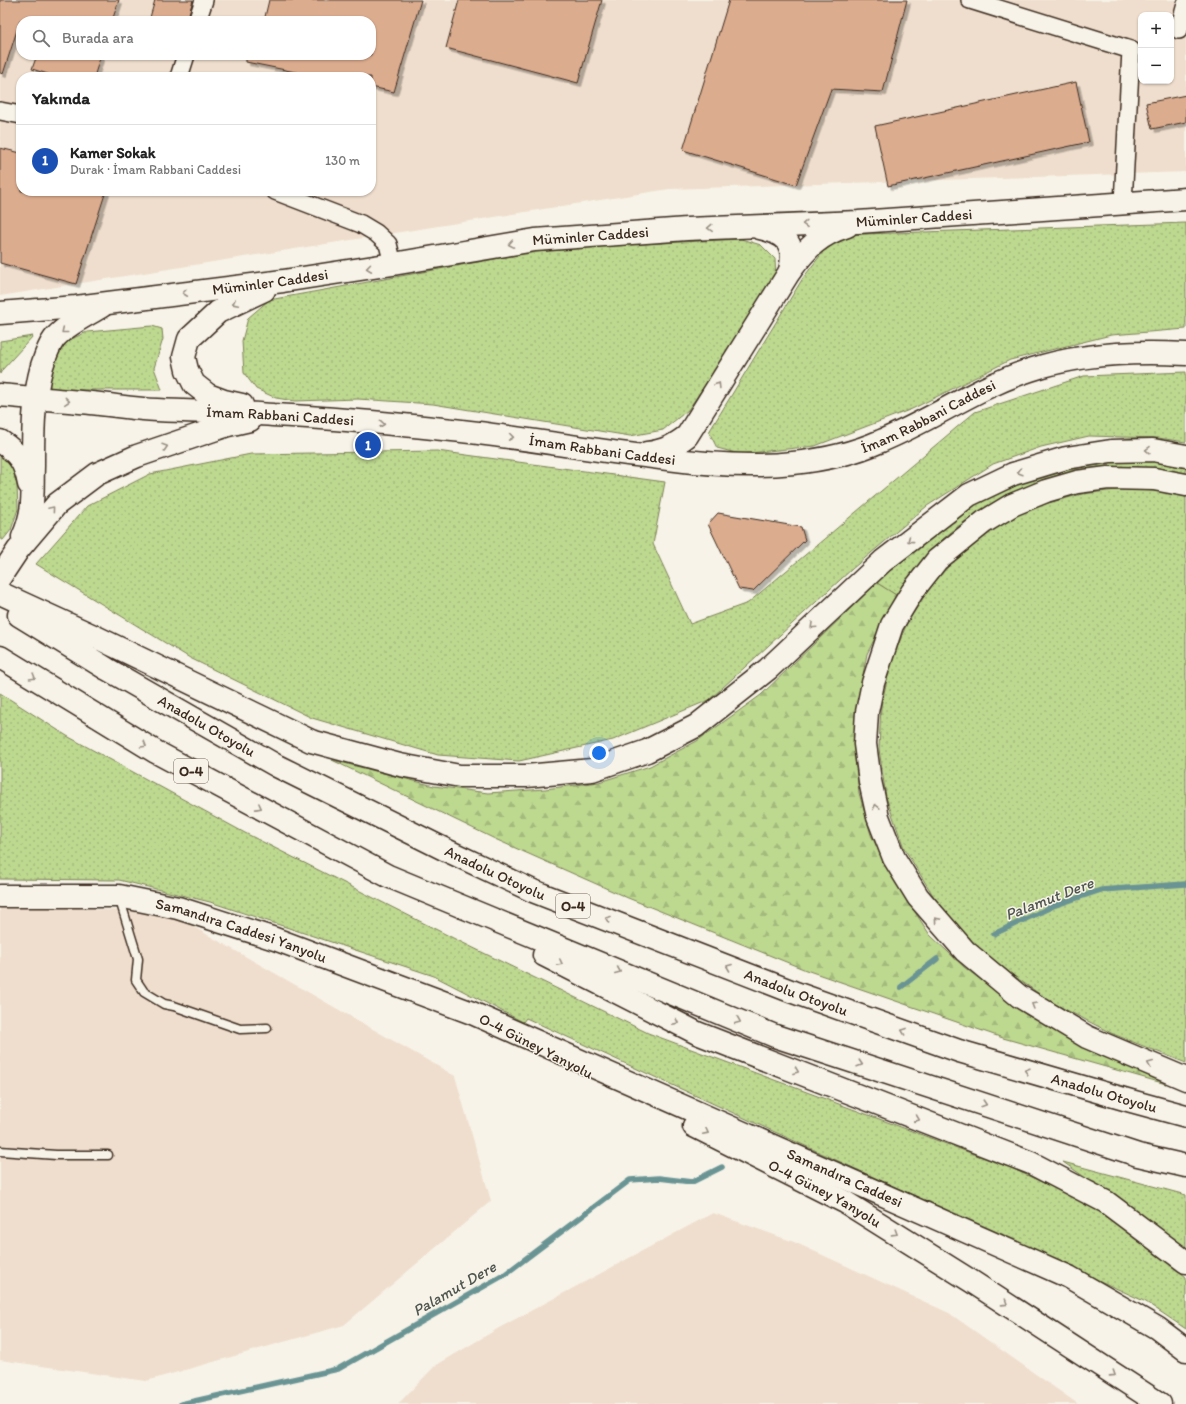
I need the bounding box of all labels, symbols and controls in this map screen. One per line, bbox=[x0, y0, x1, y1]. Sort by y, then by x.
map controls bbox=[1138, 12, 1174, 84]
button: + bbox=[1138, 12, 1174, 48]
search box bbox=[16, 16, 376, 60]
icon: search bbox=[30, 27, 52, 49]
text: Burada ara bbox=[62, 29, 134, 47]
button: − bbox=[1138, 48, 1174, 84]
text: Yakında bbox=[32, 88, 90, 108]
text: Kamer Sokak bbox=[70, 144, 156, 162]
text: 1 bbox=[42, 153, 48, 168]
text: 130 m bbox=[325, 153, 360, 168]
text: Durak · İmam Rabbani Caddesi bbox=[70, 162, 241, 177]
street label: Müminler Caddesi bbox=[855, 205, 973, 231]
one-way arrow bbox=[802, 219, 808, 228]
street label: Müminler Caddesi bbox=[532, 223, 649, 249]
one-way arrow bbox=[707, 223, 713, 232]
one-way arrow bbox=[508, 240, 514, 248]
one-way arrow bbox=[366, 263, 372, 272]
street label: Müminler Caddesi bbox=[211, 265, 329, 299]
one-way arrow bbox=[181, 288, 188, 297]
one-way arrow bbox=[232, 298, 239, 306]
one-way arrow bbox=[61, 326, 69, 333]
street label: İmam Rabbani Caddesi bbox=[859, 376, 998, 457]
one-way arrow bbox=[713, 382, 721, 389]
one-way arrow bbox=[64, 397, 70, 406]
street label: İmam Rabbani Caddesi bbox=[206, 403, 355, 430]
one-way arrow bbox=[379, 419, 385, 428]
pin: 1 bbox=[355, 430, 381, 460]
street label: İmam Rabbani Caddesi bbox=[528, 431, 677, 469]
one-way arrow bbox=[508, 432, 514, 441]
one-way arrow bbox=[161, 444, 168, 452]
one-way arrow bbox=[1145, 446, 1151, 455]
one-way arrow bbox=[1017, 467, 1024, 476]
one-way arrow bbox=[48, 507, 55, 514]
one-way arrow bbox=[908, 535, 915, 542]
one-way arrow bbox=[810, 621, 818, 629]
one-way arrow bbox=[29, 673, 36, 680]
street label: Anadolu Otoyolu bbox=[155, 691, 259, 761]
one-way arrow bbox=[140, 740, 147, 748]
your location bbox=[589, 743, 609, 763]
road number: O-4 bbox=[174, 759, 208, 783]
one-way arrow bbox=[254, 802, 262, 810]
one-way arrow bbox=[872, 804, 880, 810]
street label: Anadolu Otoyolu bbox=[442, 842, 549, 904]
water label: Palamut Dere bbox=[1002, 872, 1097, 924]
road number: O-4 bbox=[556, 894, 590, 918]
street label: Samandıra Caddesi Yanyolu bbox=[154, 895, 329, 967]
one-way arrow bbox=[605, 916, 612, 924]
one-way arrow bbox=[935, 917, 942, 924]
one-way arrow bbox=[556, 958, 563, 966]
one-way arrow bbox=[726, 963, 733, 971]
street label: Anadolu Otoyolu bbox=[742, 965, 851, 1020]
one-way arrow bbox=[614, 967, 621, 975]
one-way arrow bbox=[1031, 1002, 1038, 1010]
street label: O-4 Güney Yanyolu bbox=[476, 1009, 596, 1083]
one-way arrow bbox=[672, 1017, 679, 1025]
one-way arrow bbox=[734, 1017, 741, 1025]
one-way arrow bbox=[900, 1028, 907, 1036]
one-way arrow bbox=[857, 1060, 864, 1068]
one-way arrow bbox=[1147, 1061, 1154, 1069]
one-way arrow bbox=[793, 1067, 800, 1075]
one-way arrow bbox=[1024, 1067, 1031, 1076]
street label: Anadolu Otoyolu bbox=[1049, 1069, 1159, 1117]
one-way arrow bbox=[980, 1100, 987, 1108]
one-way arrow bbox=[914, 1114, 921, 1122]
one-way arrow bbox=[702, 1127, 709, 1135]
street label: Samandıra Caddesi bbox=[784, 1144, 905, 1211]
street label: O-4 Güney Yanyolu bbox=[765, 1156, 884, 1231]
one-way arrow bbox=[891, 1228, 898, 1236]
water label: Palamut Dere bbox=[409, 1256, 500, 1320]
one-way arrow bbox=[1000, 1298, 1007, 1305]
one-way arrow bbox=[1109, 1369, 1116, 1376]

